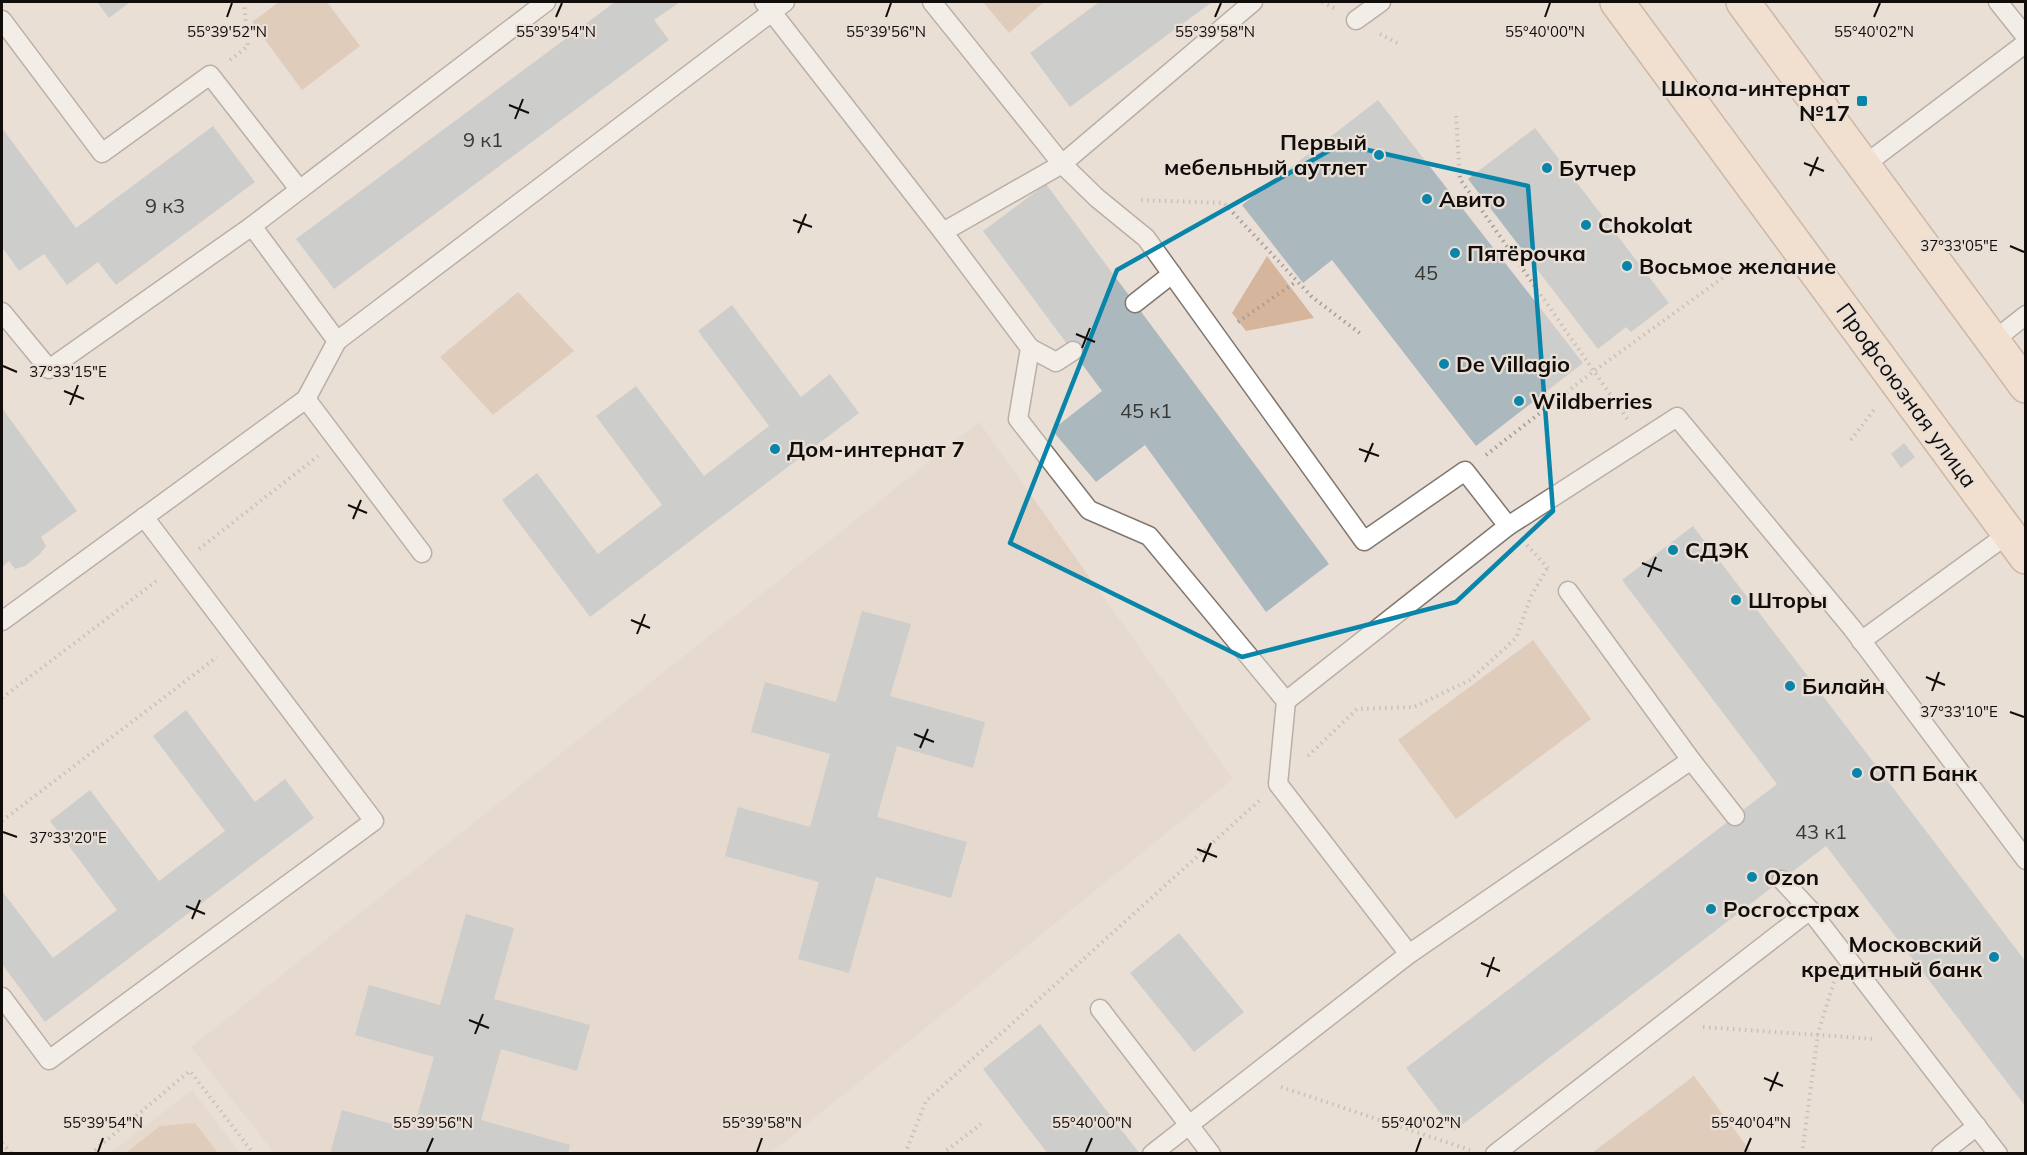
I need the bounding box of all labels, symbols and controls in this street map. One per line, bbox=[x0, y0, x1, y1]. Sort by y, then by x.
text: 55°39'52"N bbox=[187, 22, 267, 41]
text: 55°39'54"N bbox=[516, 22, 596, 41]
text: 55°39'56"N bbox=[846, 22, 926, 41]
text: 55°39'58"N bbox=[1175, 22, 1255, 41]
text: 55°40'00"N bbox=[1505, 22, 1585, 41]
text: 55°40'02"N bbox=[1834, 22, 1914, 41]
place label: Школа-интернат №17 bbox=[1661, 74, 1850, 127]
marker: Школа-интернат №17 bbox=[1855, 94, 1869, 108]
house number: 9 к1 bbox=[463, 127, 503, 152]
place label: Первый мебельный аутлет bbox=[1164, 128, 1367, 181]
marker: Первый мебельный аутлет bbox=[1372, 148, 1386, 162]
place label: Бутчер bbox=[1559, 154, 1636, 182]
marker: Бутчер bbox=[1540, 161, 1554, 175]
place label: Авито bbox=[1439, 185, 1506, 213]
marker: Авито bbox=[1420, 192, 1434, 206]
house number: 9 к3 bbox=[145, 193, 185, 218]
place label: Chokolat bbox=[1598, 211, 1692, 239]
marker: Chokolat bbox=[1579, 218, 1593, 232]
text: 37°33'05"E bbox=[1920, 236, 1998, 255]
place label: Пятёрочка bbox=[1467, 239, 1586, 267]
marker: Пятёрочка bbox=[1448, 246, 1462, 260]
place label: Восьмое желание bbox=[1639, 252, 1836, 280]
marker: Восьмое желание bbox=[1620, 259, 1634, 273]
house number: 45 bbox=[1414, 260, 1438, 285]
street label: Профсоюзная улица bbox=[1830, 297, 1984, 493]
place label: De Villagio bbox=[1456, 350, 1570, 378]
marker: De Villagio bbox=[1437, 357, 1451, 371]
text: 37°33'15"E bbox=[29, 362, 107, 381]
place label: Wildberries bbox=[1531, 387, 1653, 415]
marker: Wildberries bbox=[1512, 394, 1526, 408]
house number: 45 к1 bbox=[1120, 398, 1172, 423]
place label: Дом-интернат 7 bbox=[787, 435, 965, 463]
marker: Дом-интернат 7 bbox=[768, 442, 782, 456]
place label: СДЭК bbox=[1685, 536, 1749, 564]
marker: СДЭК bbox=[1666, 543, 1680, 557]
place label: Шторы bbox=[1748, 586, 1827, 614]
marker: Шторы bbox=[1729, 593, 1743, 607]
place label: Билайн bbox=[1802, 672, 1885, 700]
marker: Билайн bbox=[1783, 679, 1797, 693]
text: 37°33'10"E bbox=[1920, 702, 1998, 721]
place label: ОТП Банк bbox=[1869, 759, 1978, 787]
marker: ОТП Банк bbox=[1850, 766, 1864, 780]
house number: 43 к1 bbox=[1795, 819, 1847, 844]
text: 37°33'20"E bbox=[29, 828, 107, 847]
place label: Ozon bbox=[1764, 863, 1819, 891]
marker: Ozon bbox=[1745, 870, 1759, 884]
place label: Росгосстрах bbox=[1723, 895, 1860, 923]
marker: Росгосстрах bbox=[1704, 902, 1718, 916]
place label: Московский кредитный банк bbox=[1801, 930, 1982, 983]
marker: Московский кредитный банк bbox=[1987, 950, 2001, 964]
text: 55°39'54"N bbox=[63, 1113, 143, 1132]
text: 55°39'56"N bbox=[393, 1113, 473, 1132]
text: 55°39'58"N bbox=[722, 1113, 802, 1132]
text: 55°40'00"N bbox=[1052, 1113, 1132, 1132]
text: 55°40'02"N bbox=[1381, 1113, 1461, 1132]
text: 55°40'04"N bbox=[1711, 1113, 1791, 1132]

